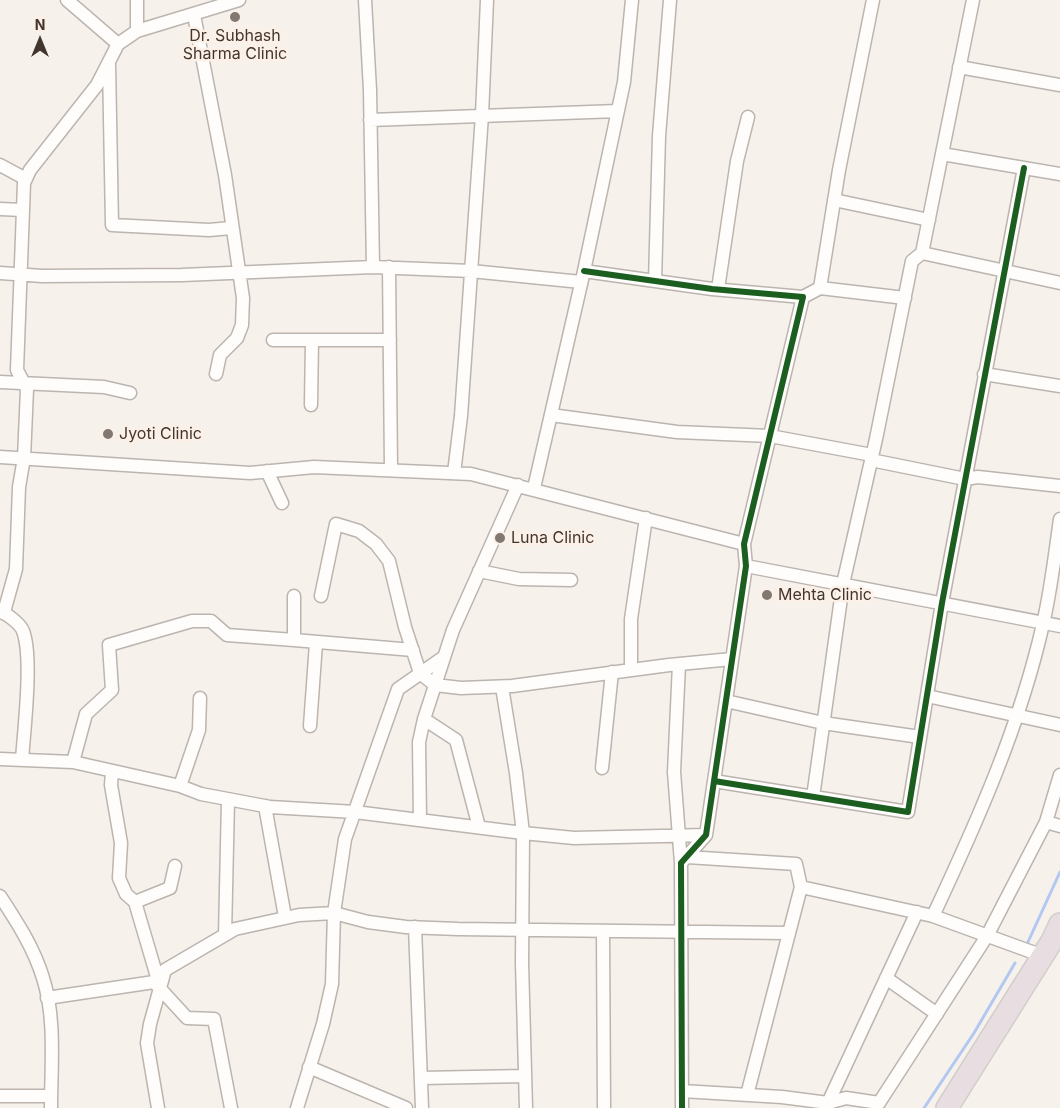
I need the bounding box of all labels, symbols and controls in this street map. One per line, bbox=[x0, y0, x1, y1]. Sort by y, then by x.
marker: Dr. Subhash Sharma Clinic bbox=[228, 10, 242, 24]
north arrow bbox=[15, 15, 65, 65]
text: N bbox=[35, 16, 45, 33]
place label: Dr. Subhash Sharma Clinic bbox=[183, 26, 287, 64]
place label: Jyoti Clinic bbox=[119, 424, 202, 444]
marker: Jyoti Clinic bbox=[101, 427, 115, 441]
place label: Luna Clinic bbox=[511, 528, 594, 548]
marker: Luna Clinic bbox=[493, 531, 507, 545]
place label: Mehta Clinic bbox=[778, 585, 872, 605]
marker: Mehta Clinic bbox=[760, 588, 774, 602]

